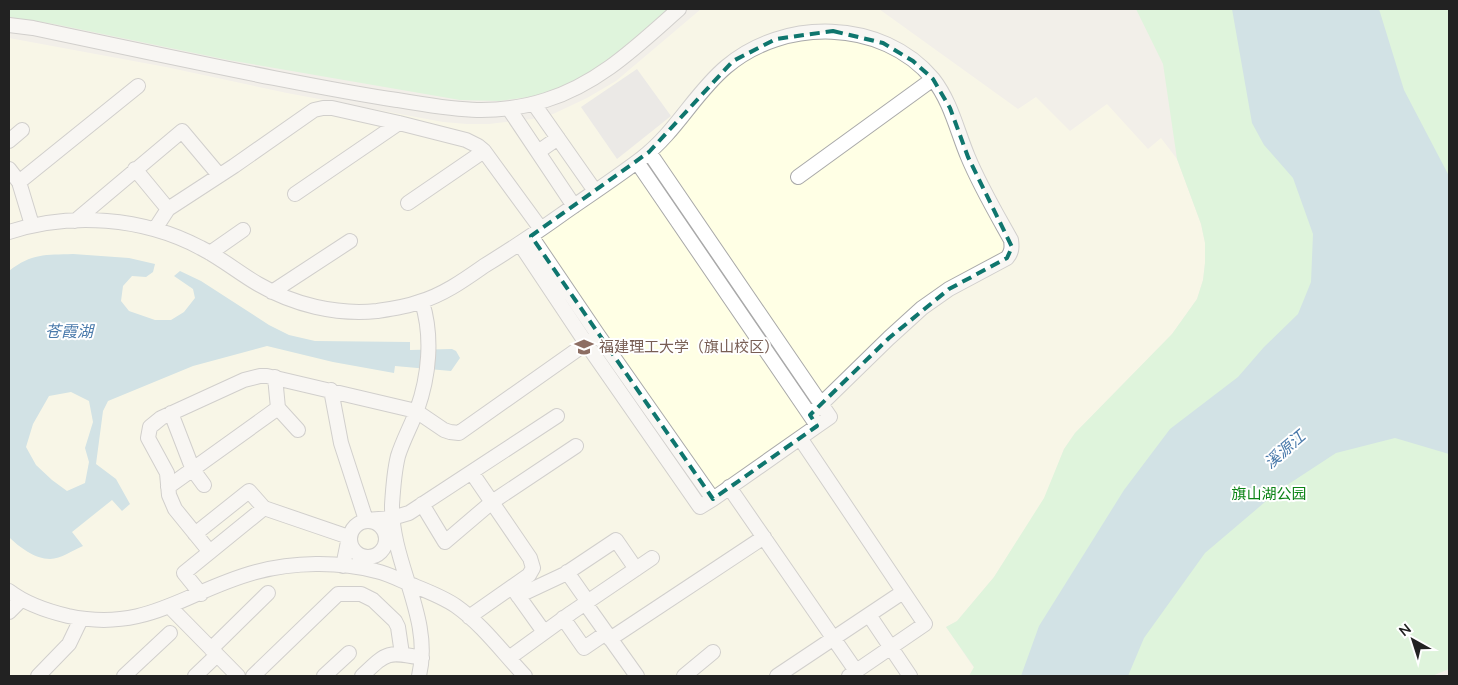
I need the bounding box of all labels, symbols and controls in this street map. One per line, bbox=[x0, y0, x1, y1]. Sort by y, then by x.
water label: 苍霞湖 bbox=[45, 321, 96, 343]
school or university icon: 福建理工大学（旗山校区） bbox=[573, 336, 595, 358]
place label: 福建理工大学（旗山校区） bbox=[599, 337, 779, 357]
water label: 溪源江 bbox=[1260, 425, 1312, 474]
park label: 旗山湖公园 bbox=[1231, 484, 1307, 504]
north arrow bbox=[1388, 615, 1438, 665]
text: N bbox=[1395, 620, 1415, 641]

